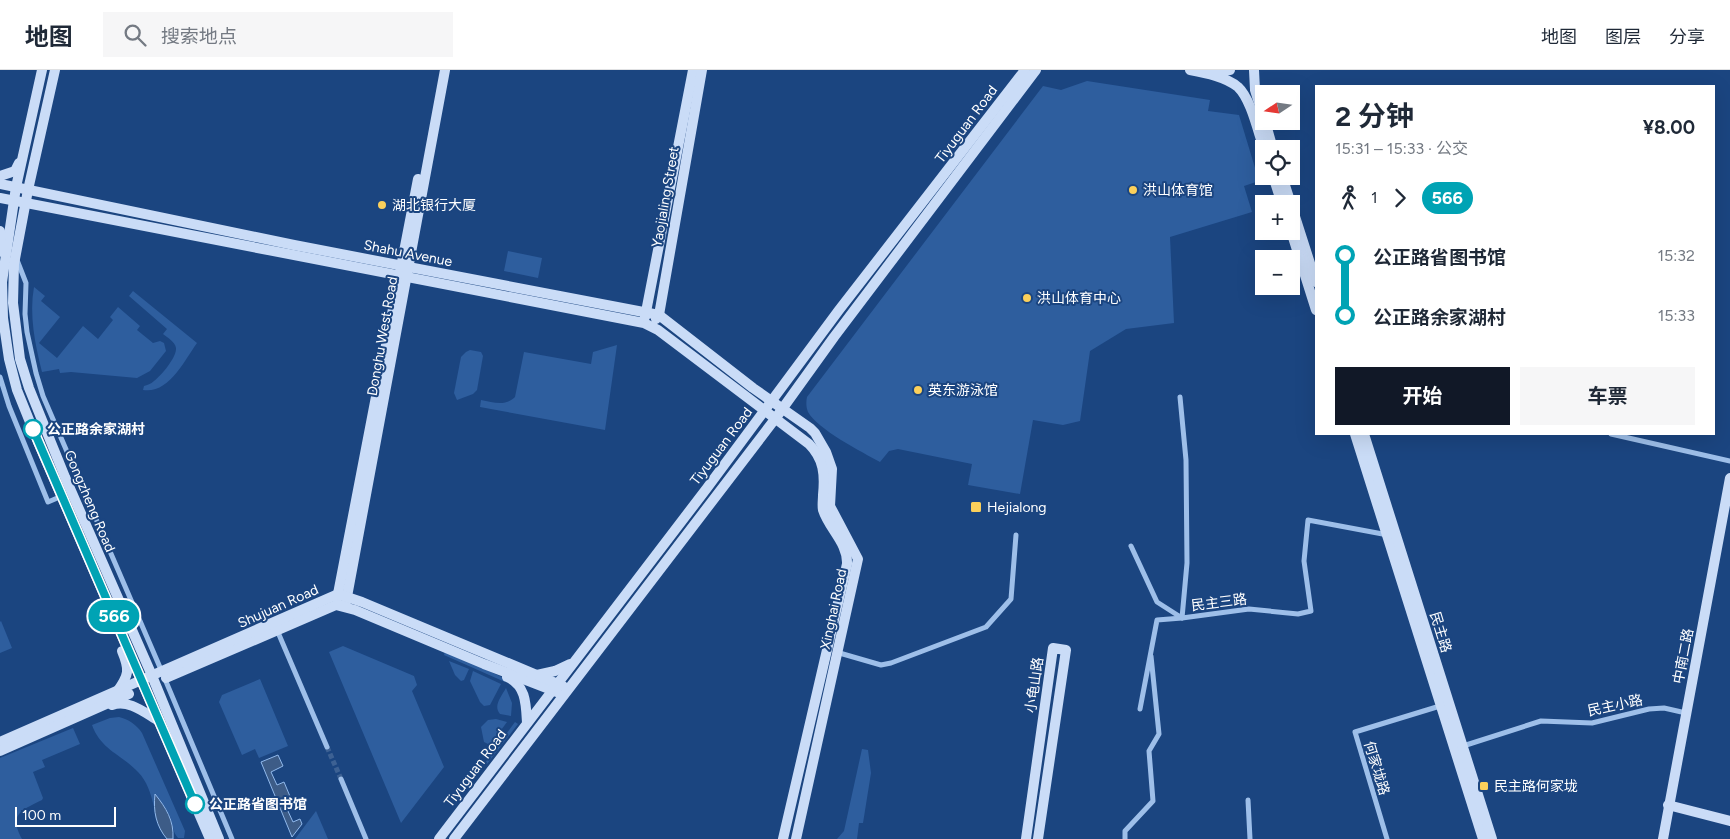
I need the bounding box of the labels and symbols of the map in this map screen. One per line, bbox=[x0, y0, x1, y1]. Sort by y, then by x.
street label: Tiyuguan Road bbox=[932, 82, 1001, 166]
north arrow bbox=[1255, 85, 1300, 130]
street label: Yaojialing Street bbox=[648, 145, 683, 249]
place label: 洪山体育馆 bbox=[1143, 182, 1213, 199]
marker: 洪山体育馆 bbox=[1127, 184, 1139, 196]
place label: 湖北银行大厦 bbox=[392, 197, 476, 214]
marker: 湖北银行大厦 bbox=[376, 199, 388, 211]
street label: Shahu Avenue bbox=[362, 237, 454, 270]
street label: Donghu West Road bbox=[364, 275, 401, 397]
place label: 洪山体育中心 bbox=[1037, 290, 1121, 307]
marker: 洪山体育中心 bbox=[1021, 292, 1033, 304]
place label: 英东游泳馆 bbox=[928, 382, 998, 399]
marker: 英东游泳馆 bbox=[912, 384, 924, 396]
street label: Tiyuguan Road bbox=[687, 404, 756, 488]
marker: 公正路余家湖村 bbox=[23, 419, 43, 439]
place label: 公正路余家湖村 bbox=[47, 421, 145, 438]
street label: Gongzheng Road bbox=[60, 448, 119, 555]
place label: Hejialong bbox=[987, 499, 1047, 516]
marker: Hejialong bbox=[969, 500, 983, 514]
street label: Xinghai Road bbox=[817, 567, 850, 651]
street label: Shujuan Road bbox=[235, 581, 321, 632]
street label: 民主三路 bbox=[1190, 591, 1248, 614]
line badge: 566 bbox=[85, 600, 143, 632]
street label: 民主路 bbox=[1426, 610, 1455, 655]
street label: 中南二路 bbox=[1670, 627, 1697, 685]
street label: 小龟山路 bbox=[1022, 656, 1047, 714]
street label: 民主小路 bbox=[1586, 691, 1644, 720]
street label: Tiyuguan Road bbox=[441, 726, 510, 810]
street label: 何家垅路 bbox=[1360, 739, 1393, 797]
place label: 民主路何家垅 bbox=[1494, 778, 1578, 795]
marker: 民主路何家垅 bbox=[1478, 780, 1490, 792]
marker: 公正路省图书馆 bbox=[185, 794, 205, 814]
place label: 公正路省图书馆 bbox=[209, 796, 307, 813]
scale bar bbox=[15, 804, 116, 827]

